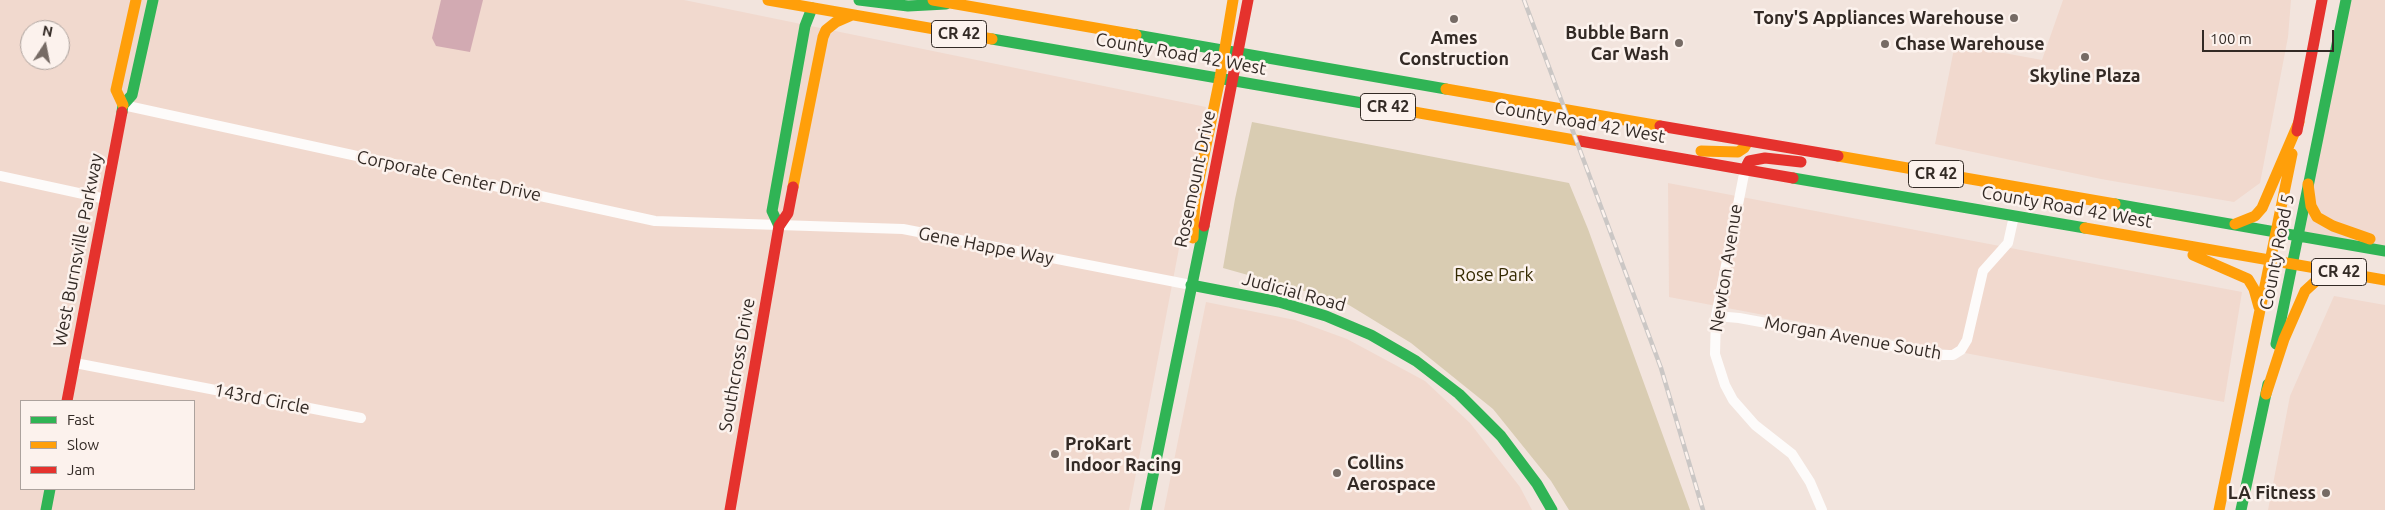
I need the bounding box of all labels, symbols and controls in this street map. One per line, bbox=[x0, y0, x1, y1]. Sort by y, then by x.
place label: Tony'S Appliances Warehouse bbox=[1754, 7, 2004, 29]
marker: Tony'S Appliances Warehouse bbox=[2008, 12, 2020, 24]
marker: Ames Construction bbox=[1448, 13, 1460, 25]
north arrow bbox=[20, 20, 70, 70]
road number: CR 42 bbox=[932, 20, 986, 48]
scale bar bbox=[2205, 20, 2338, 52]
text: N bbox=[41, 22, 54, 40]
place label: Bubble Barn Car Wash bbox=[1565, 22, 1669, 64]
place label: Ames Construction bbox=[1399, 27, 1509, 70]
street label: County Road 42 West bbox=[1094, 28, 1268, 80]
text: 100 m bbox=[2210, 30, 2252, 47]
place label: Chase Warehouse bbox=[1895, 33, 2045, 55]
marker: Bubble Barn Car Wash bbox=[1673, 37, 1685, 49]
marker: Chase Warehouse bbox=[1879, 38, 1891, 50]
marker: Skyline Plaza bbox=[2079, 51, 2091, 63]
place label: Skyline Plaza bbox=[2030, 65, 2140, 87]
road number: CR 42 bbox=[1360, 94, 1416, 120]
street label: County Road 42 West bbox=[1493, 96, 1667, 148]
street label: Rosemount Drive bbox=[1170, 108, 1220, 250]
street label: Corporate Center Drive bbox=[355, 146, 543, 206]
street label: West Burnsville Parkway bbox=[49, 152, 107, 348]
road number: CR 42 bbox=[1908, 160, 1964, 188]
street label: County Road 42 West bbox=[1980, 181, 2154, 233]
street label: County Road 5 bbox=[2255, 192, 2299, 312]
street label: Newton Avenue bbox=[1705, 202, 1747, 334]
street label: Gene Happe Way bbox=[917, 222, 1055, 270]
road number: CR 42 bbox=[2312, 258, 2366, 286]
park label: Rose Park bbox=[1454, 264, 1534, 286]
street label: Judicial Road bbox=[1240, 268, 1348, 316]
street label: Southcross Drive bbox=[715, 296, 759, 434]
street label: Morgan Avenue South bbox=[1763, 312, 1943, 364]
street label: 143rd Circle bbox=[212, 379, 312, 419]
legend bbox=[20, 400, 195, 490]
text: Fast bbox=[67, 411, 94, 428]
place label: ProKart Indoor Racing bbox=[1065, 433, 1181, 476]
text: Slow bbox=[67, 436, 99, 453]
marker: ProKart Indoor Racing bbox=[1049, 448, 1061, 460]
place label: Collins Aerospace bbox=[1347, 452, 1436, 494]
text: Jam bbox=[67, 461, 95, 478]
marker: Collins Aerospace bbox=[1331, 467, 1343, 479]
place label: LA Fitness bbox=[2228, 482, 2316, 504]
marker: LA Fitness bbox=[2320, 487, 2332, 499]

